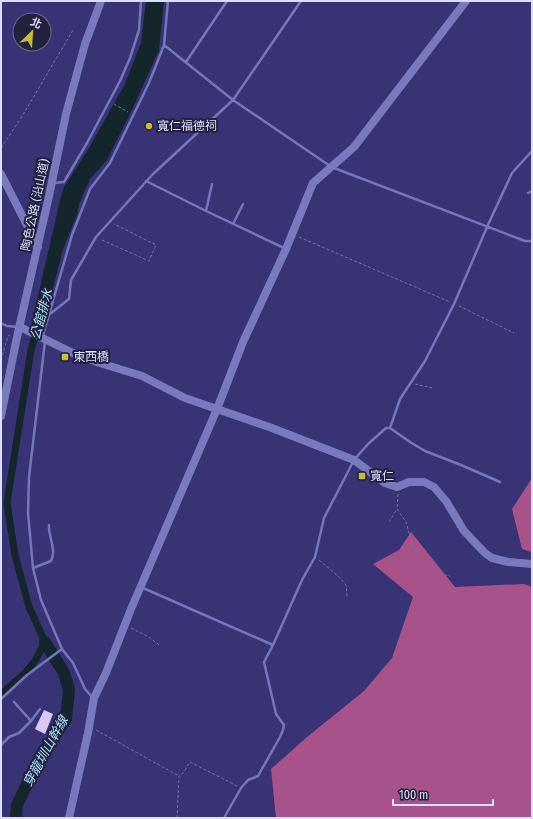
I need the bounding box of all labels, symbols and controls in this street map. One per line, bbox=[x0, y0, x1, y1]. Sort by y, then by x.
north arrow bbox=[12, 12, 52, 52]
text: 北 bbox=[28, 15, 44, 32]
place label: 寬仁福德祠 bbox=[157, 119, 217, 133]
marker: 寬仁福德祠 bbox=[144, 121, 154, 131]
street label: 陶色公路 (沿山道) bbox=[18, 157, 52, 252]
water label: 公館排水 bbox=[28, 286, 56, 341]
place label: 東西橋 bbox=[73, 350, 109, 364]
marker: 東西橋 bbox=[60, 352, 70, 362]
place label: 寬仁 bbox=[370, 469, 394, 483]
marker: 寬仁 bbox=[357, 471, 367, 481]
water label: 穿龍圳山幹線 bbox=[20, 712, 72, 789]
scale bar bbox=[393, 781, 493, 807]
text: 100 m bbox=[399, 788, 428, 802]

